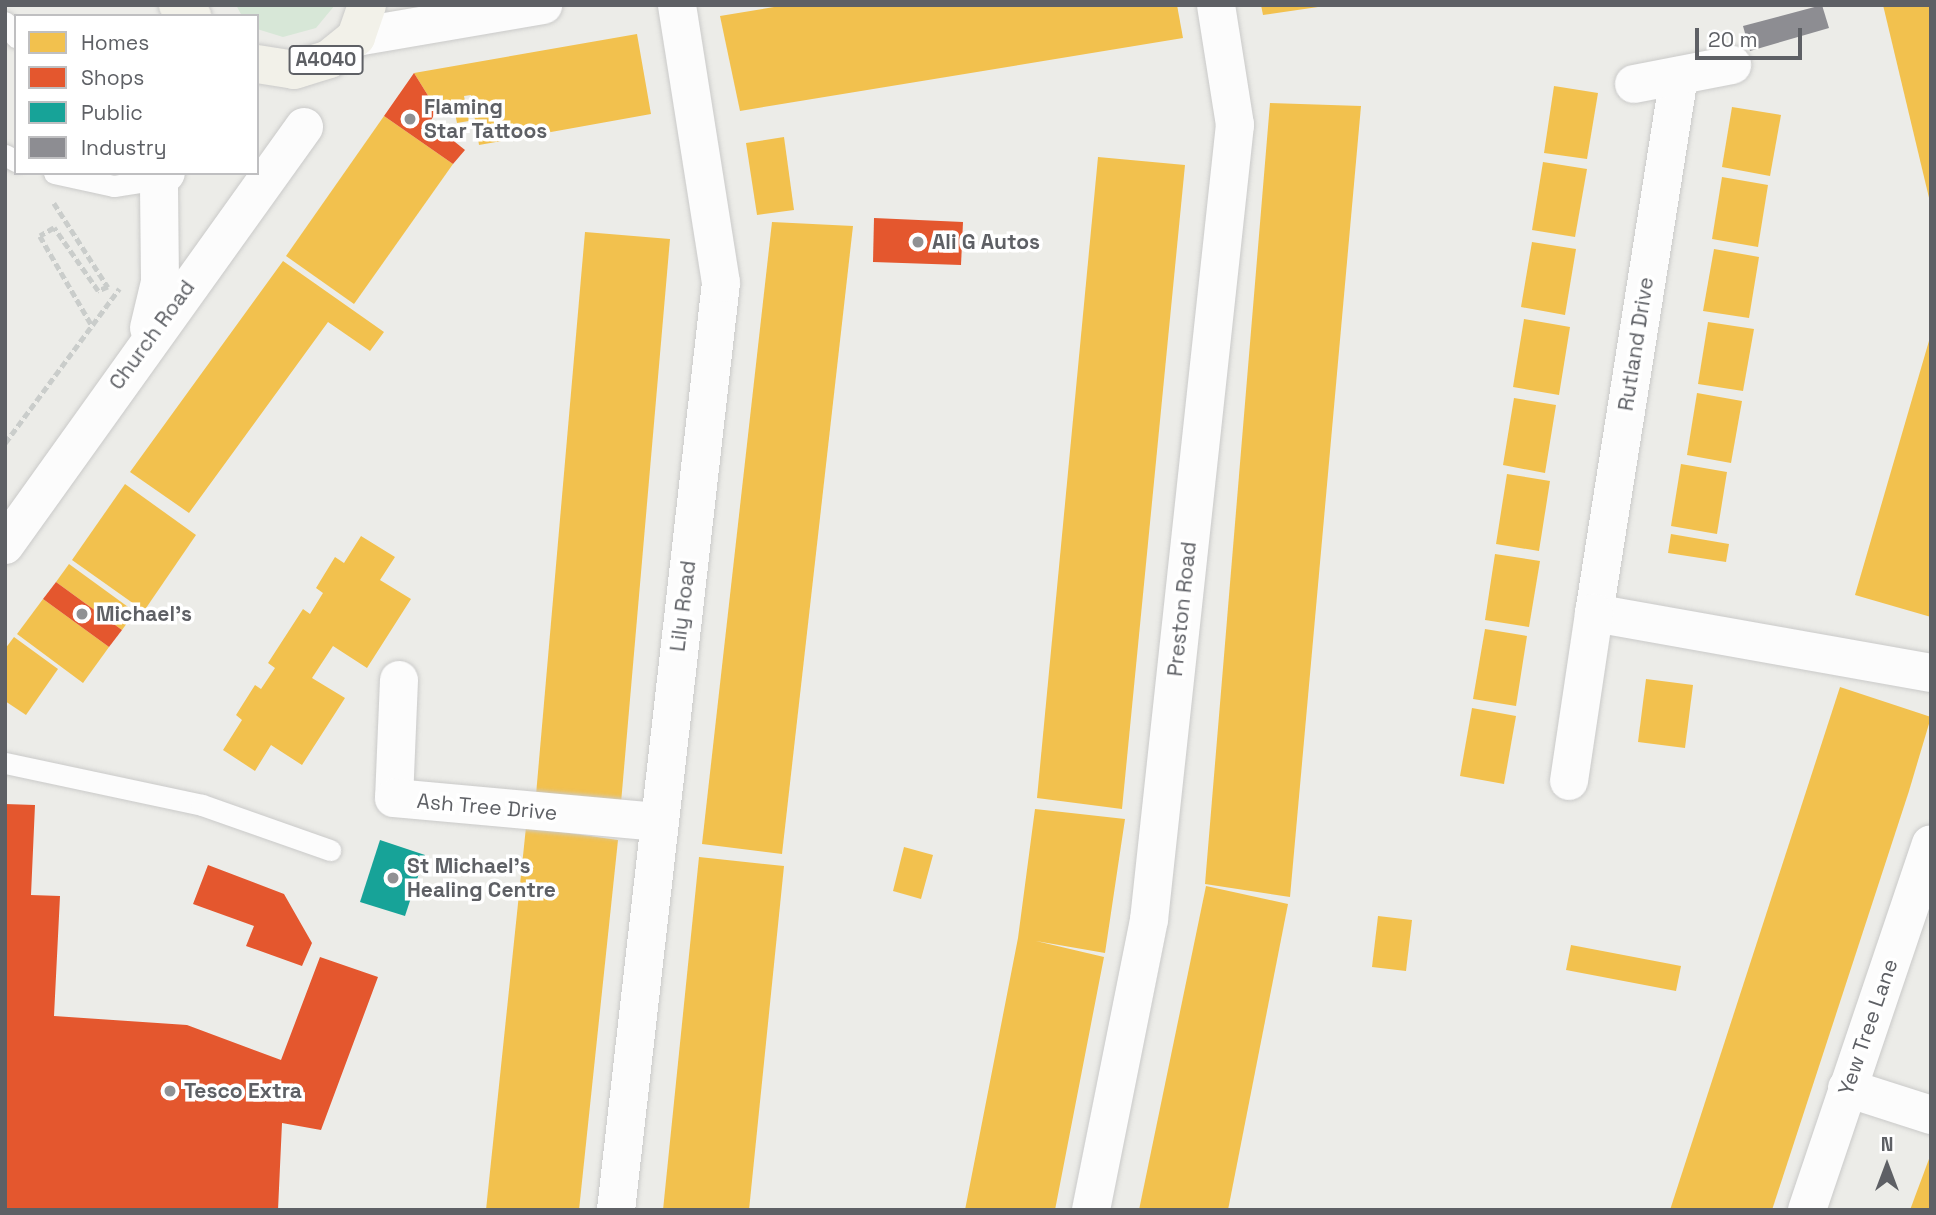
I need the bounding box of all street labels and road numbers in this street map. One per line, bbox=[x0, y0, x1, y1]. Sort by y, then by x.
road number: A4040 bbox=[288, 44, 364, 76]
street label: Church Road bbox=[104, 275, 200, 395]
street label: Rutland Drive bbox=[1613, 275, 1659, 413]
street label: Preston Road bbox=[1162, 540, 1202, 678]
street label: Lily Road bbox=[665, 559, 701, 653]
street label: Ash Tree Drive bbox=[415, 788, 559, 826]
street label: Yew Tree Lane bbox=[1833, 955, 1903, 1099]

